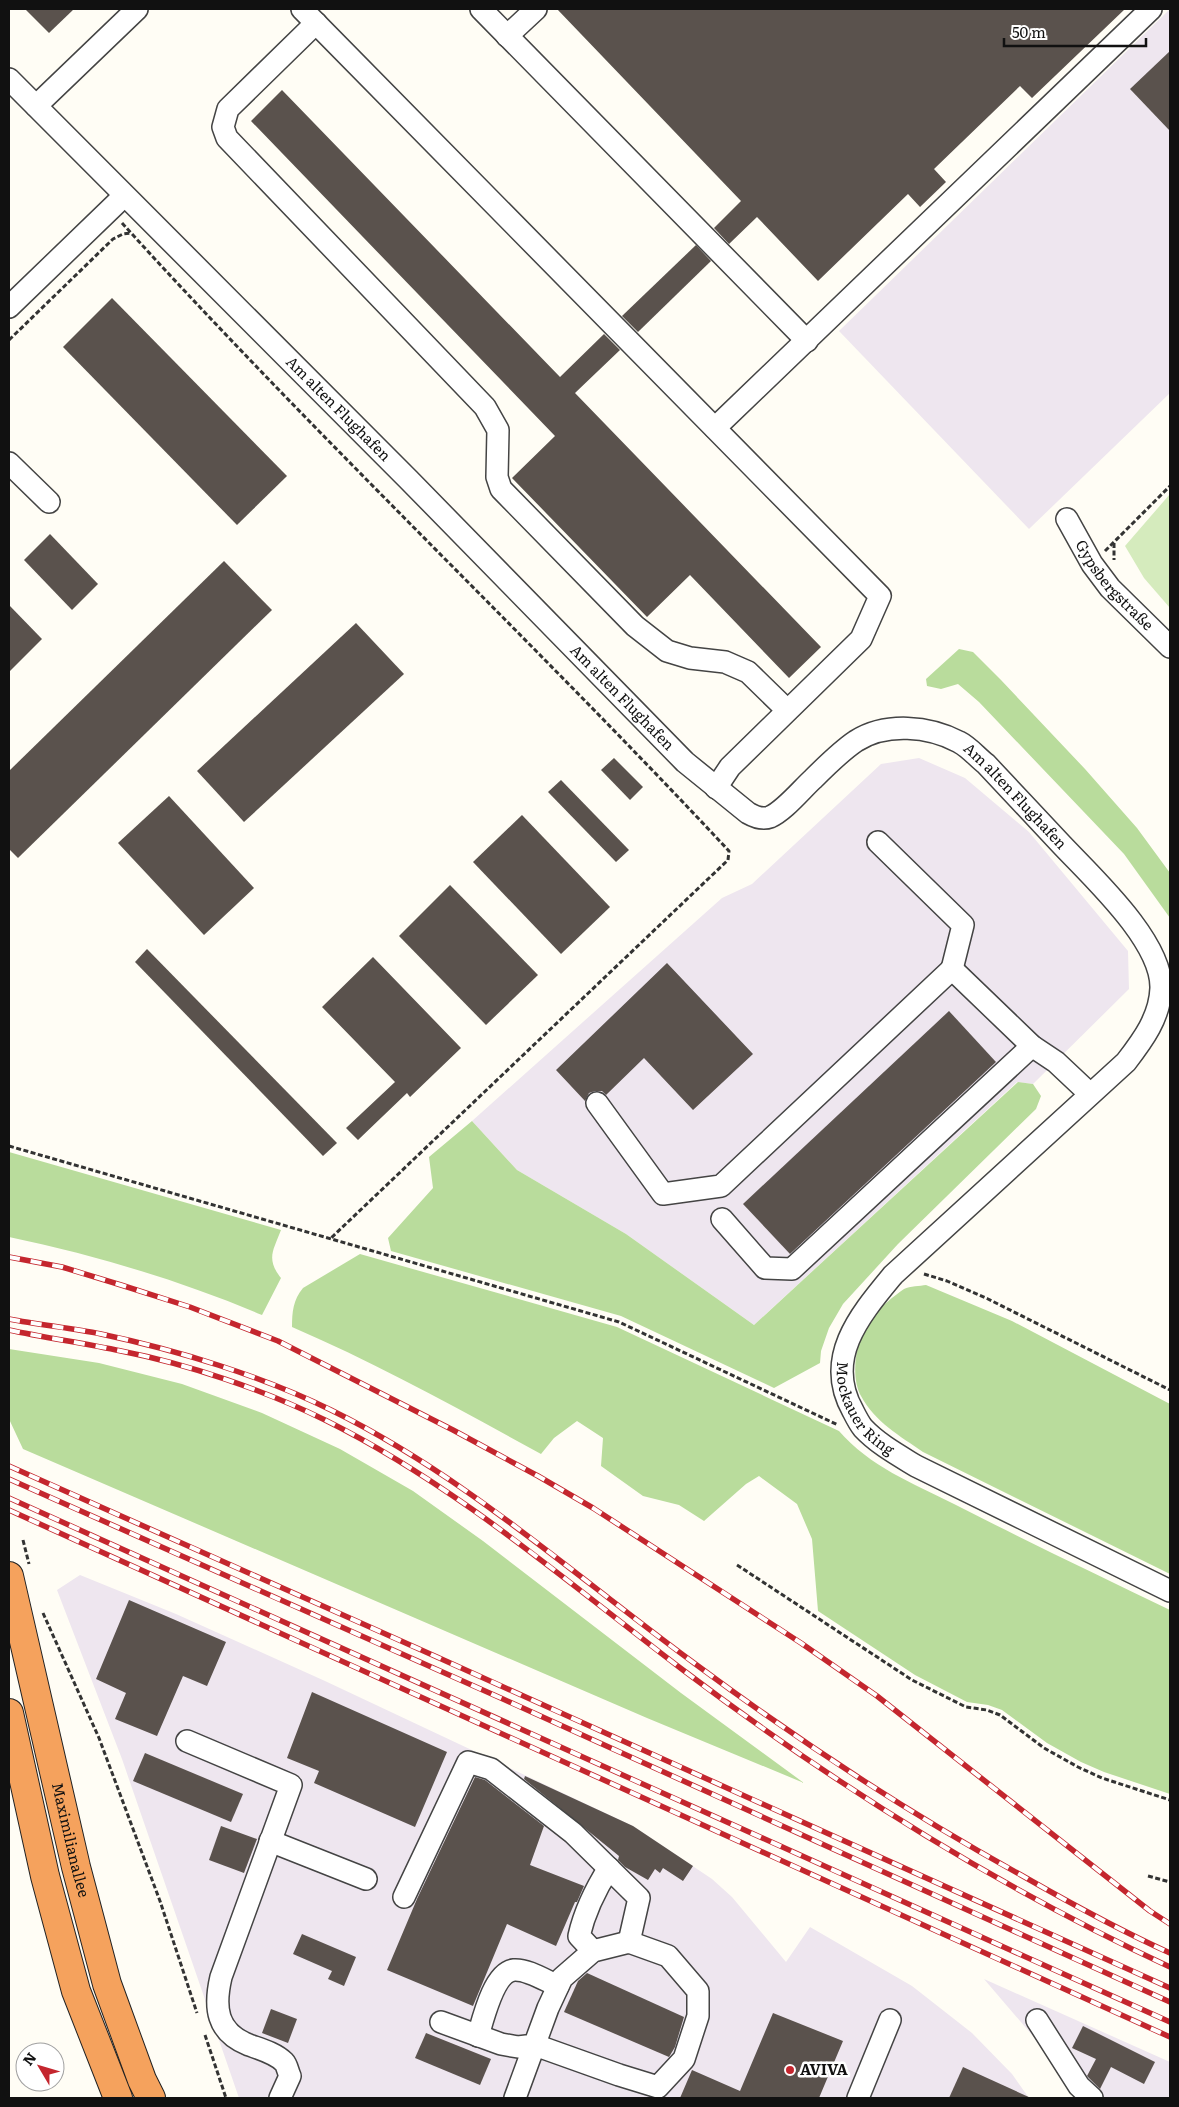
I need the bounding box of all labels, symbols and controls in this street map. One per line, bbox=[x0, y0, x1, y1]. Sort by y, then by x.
scale bar bbox=[1004, 15, 1146, 47]
text: 50 m bbox=[1012, 20, 1046, 43]
street label: Am alten Flughafen bbox=[281, 350, 397, 466]
street label: Gypsbergstraße bbox=[1071, 535, 1160, 635]
street label: Am alten Flughafen bbox=[566, 638, 681, 755]
street label: Am alten Flughafen bbox=[959, 736, 1073, 854]
street label: Mockauer Ring bbox=[832, 1361, 900, 1460]
street label: Maximilianallee bbox=[47, 1780, 97, 1900]
north arrow bbox=[15, 2042, 65, 2092]
text: N bbox=[17, 2047, 41, 2069]
place label: AVIVA bbox=[800, 2057, 849, 2080]
marker: AVIVA bbox=[784, 2064, 796, 2076]

